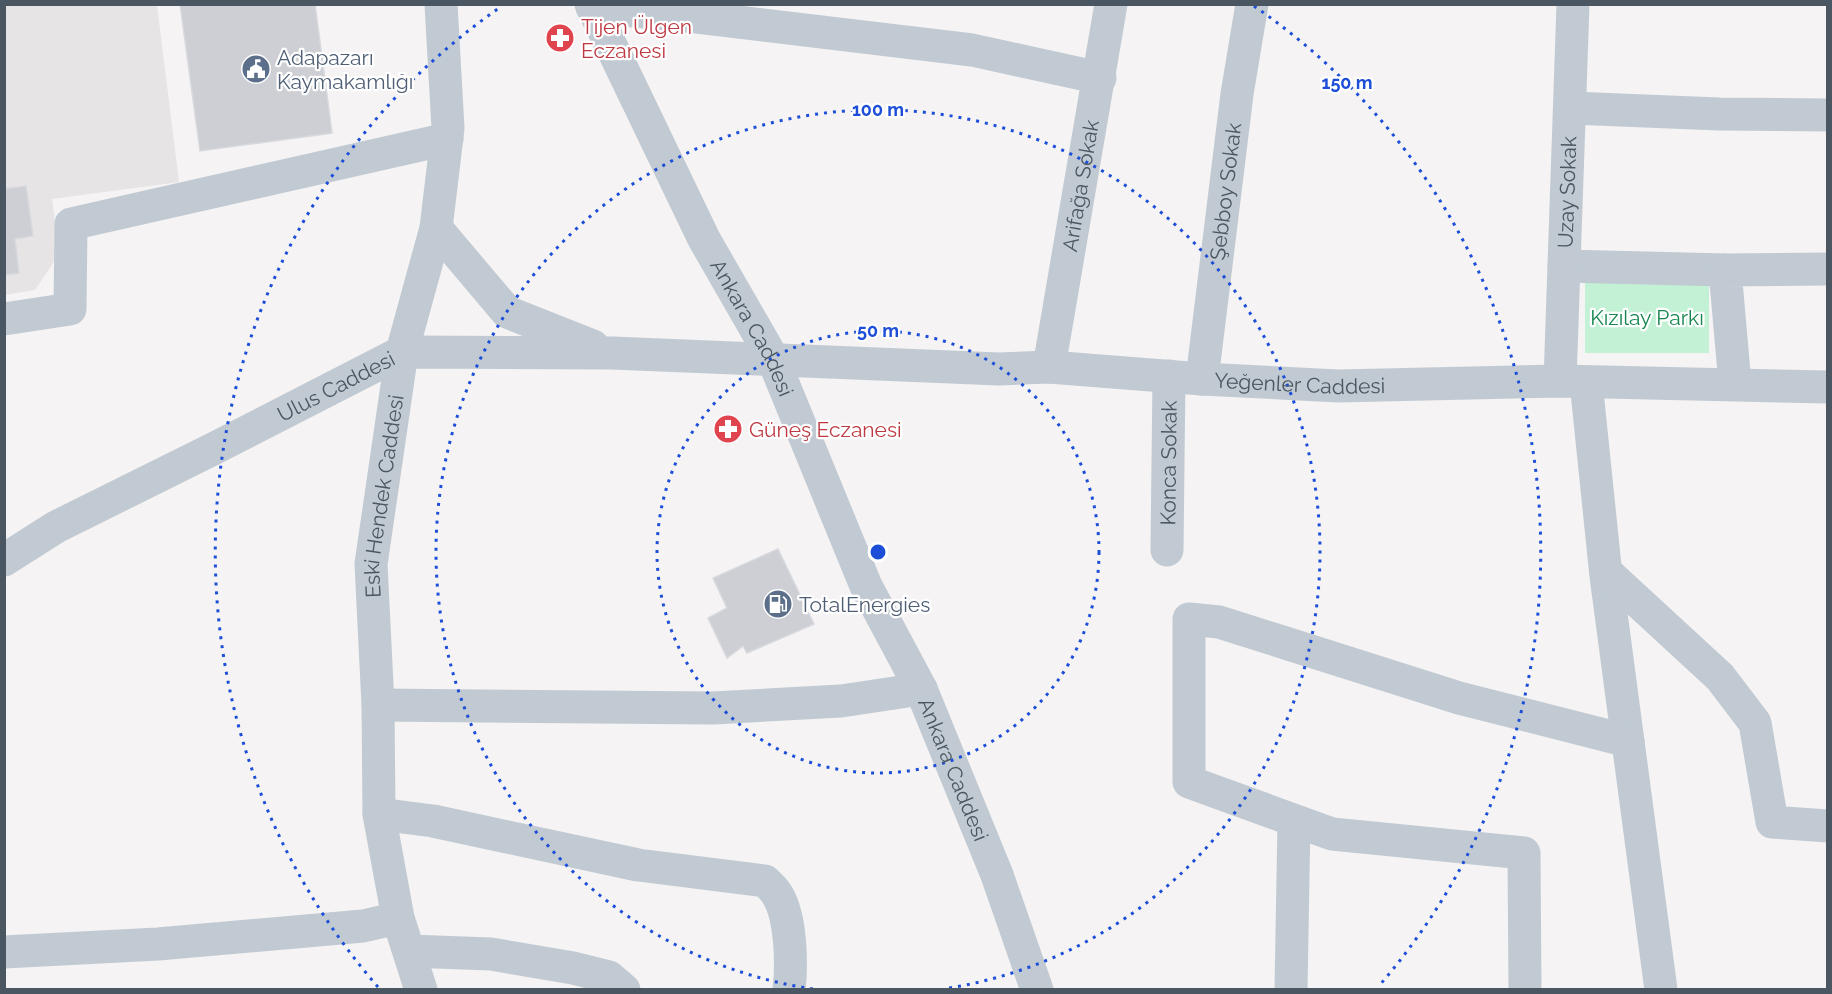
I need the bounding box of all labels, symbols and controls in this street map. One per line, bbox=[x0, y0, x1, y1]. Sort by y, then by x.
place label: Tijen Ülgen Eczanesi bbox=[581, 14, 692, 63]
pharmacy icon: Tijen Ülgen Eczanesi bbox=[544, 22, 576, 54]
place label: Adapazarı Kaymakamlığı bbox=[277, 45, 413, 94]
public building icon: Adapazarı Kaymakamlığı bbox=[240, 53, 272, 85]
text: 150 m bbox=[1322, 72, 1373, 93]
text: 100 m bbox=[852, 99, 904, 120]
street label: Arifağa Sokak bbox=[1056, 118, 1104, 253]
street label: Şebboy Sokak bbox=[1204, 121, 1246, 262]
street label: Uzay Sokak bbox=[1552, 136, 1581, 249]
street label: Ankara Caddesi bbox=[706, 255, 799, 400]
park label: Kızılay Parkı bbox=[1590, 305, 1704, 330]
text: 50 m bbox=[857, 320, 899, 341]
street label: Ulus Caddesi bbox=[273, 345, 399, 426]
street label: Yeğenler Caddesi bbox=[1214, 367, 1385, 399]
street label: Eski Hendek Caddesi bbox=[359, 393, 408, 598]
street label: Konca Sokak bbox=[1155, 400, 1181, 526]
pharmacy icon: Güneş Eczanesi bbox=[712, 413, 744, 445]
place label: Güneş Eczanesi bbox=[749, 417, 902, 442]
centre of rings bbox=[868, 542, 888, 562]
fuel station icon: TotalEnergies bbox=[762, 588, 794, 620]
place label: TotalEnergies bbox=[799, 592, 930, 617]
street label: Ankara Caddesi bbox=[913, 694, 994, 844]

